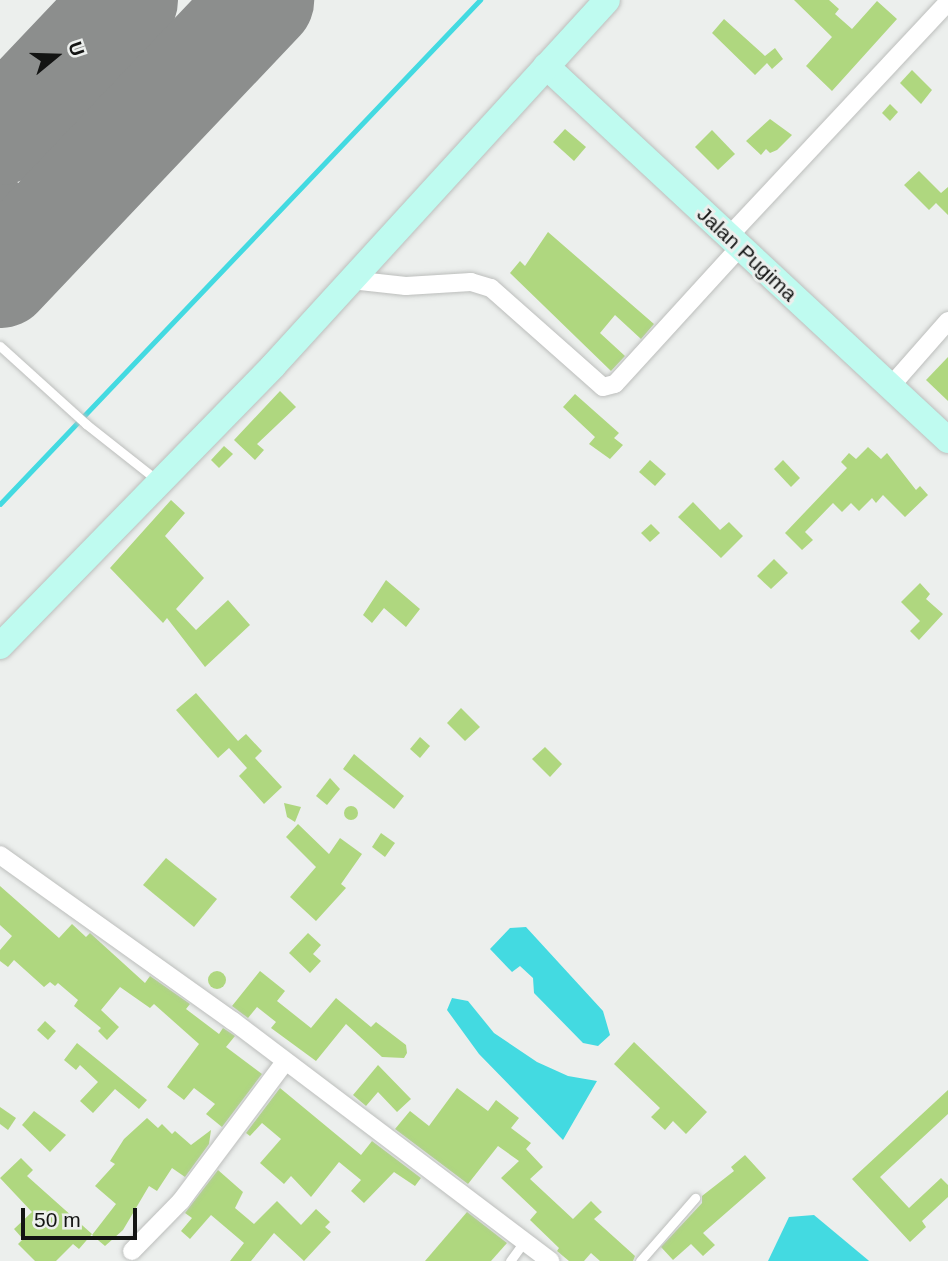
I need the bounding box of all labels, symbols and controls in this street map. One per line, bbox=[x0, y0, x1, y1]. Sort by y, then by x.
north arrow bbox=[21, 21, 91, 91]
text: U bbox=[64, 39, 88, 59]
street label: Jalan Pugima bbox=[692, 201, 802, 307]
scale bar bbox=[24, 1194, 140, 1238]
text: 50 m bbox=[34, 1208, 81, 1231]

